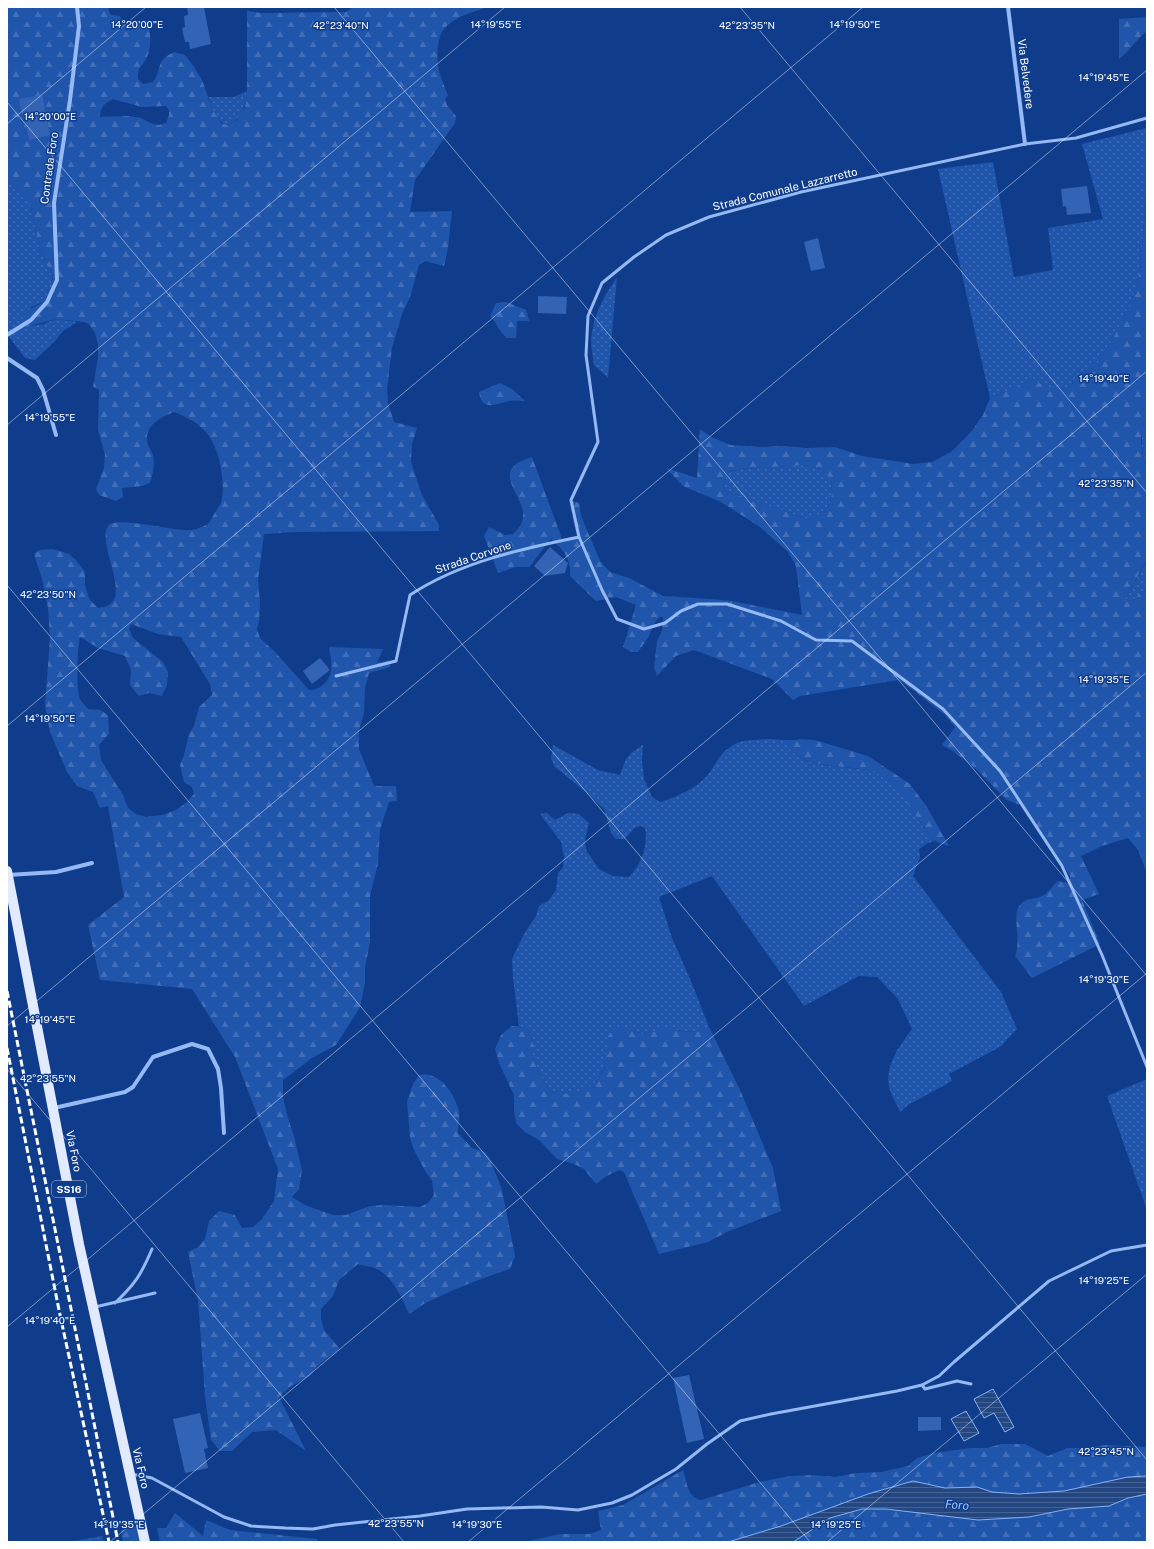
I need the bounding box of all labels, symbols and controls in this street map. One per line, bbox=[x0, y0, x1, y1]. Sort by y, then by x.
text: 14°20'00"E bbox=[111, 18, 163, 30]
text: 14°19'55"E bbox=[470, 18, 522, 30]
text: 14°19'50"E bbox=[830, 18, 880, 30]
text: 42°23'40"N bbox=[313, 19, 369, 31]
text: 42°23'35"N bbox=[719, 19, 775, 31]
street label: Via Belvedere bbox=[1016, 38, 1036, 110]
text: 14°19'45"E bbox=[1079, 71, 1129, 83]
text: 14°20'00"E bbox=[24, 110, 76, 122]
street label: Contrada Foro bbox=[38, 131, 60, 205]
street label: Strada Comunale Lazzarretto bbox=[711, 165, 859, 213]
text: 14°19'40"E bbox=[1079, 372, 1129, 384]
text: 14°19'55"E bbox=[24, 411, 76, 423]
text: 42°23'35"N bbox=[1078, 477, 1134, 489]
street label: Strada Corvone bbox=[434, 538, 512, 576]
text: 42°23'50"N bbox=[20, 588, 76, 600]
text: 14°19'35"E bbox=[1079, 673, 1129, 685]
text: 14°19'50"E bbox=[25, 712, 75, 724]
text: 14°19'30"E bbox=[1079, 973, 1129, 985]
text: 14°19'45"E bbox=[25, 1013, 75, 1025]
text: 42°23'55"N bbox=[20, 1072, 76, 1084]
street label: Via Foro bbox=[64, 1129, 84, 1173]
road number: SS16 bbox=[52, 1181, 86, 1197]
text: 14°19'25"E bbox=[1079, 1274, 1129, 1286]
text: 14°19'40"E bbox=[25, 1314, 75, 1326]
text: 42°23'45"N bbox=[1078, 1445, 1134, 1457]
street label: Via Foro bbox=[130, 1446, 152, 1490]
water label: Foro bbox=[944, 1497, 970, 1513]
text: 42°23'55"N bbox=[368, 1517, 424, 1529]
text: 14°19'35"E bbox=[94, 1518, 144, 1530]
text: 14°19'30"E bbox=[452, 1518, 502, 1530]
text: 14°19'25"E bbox=[811, 1518, 861, 1530]

